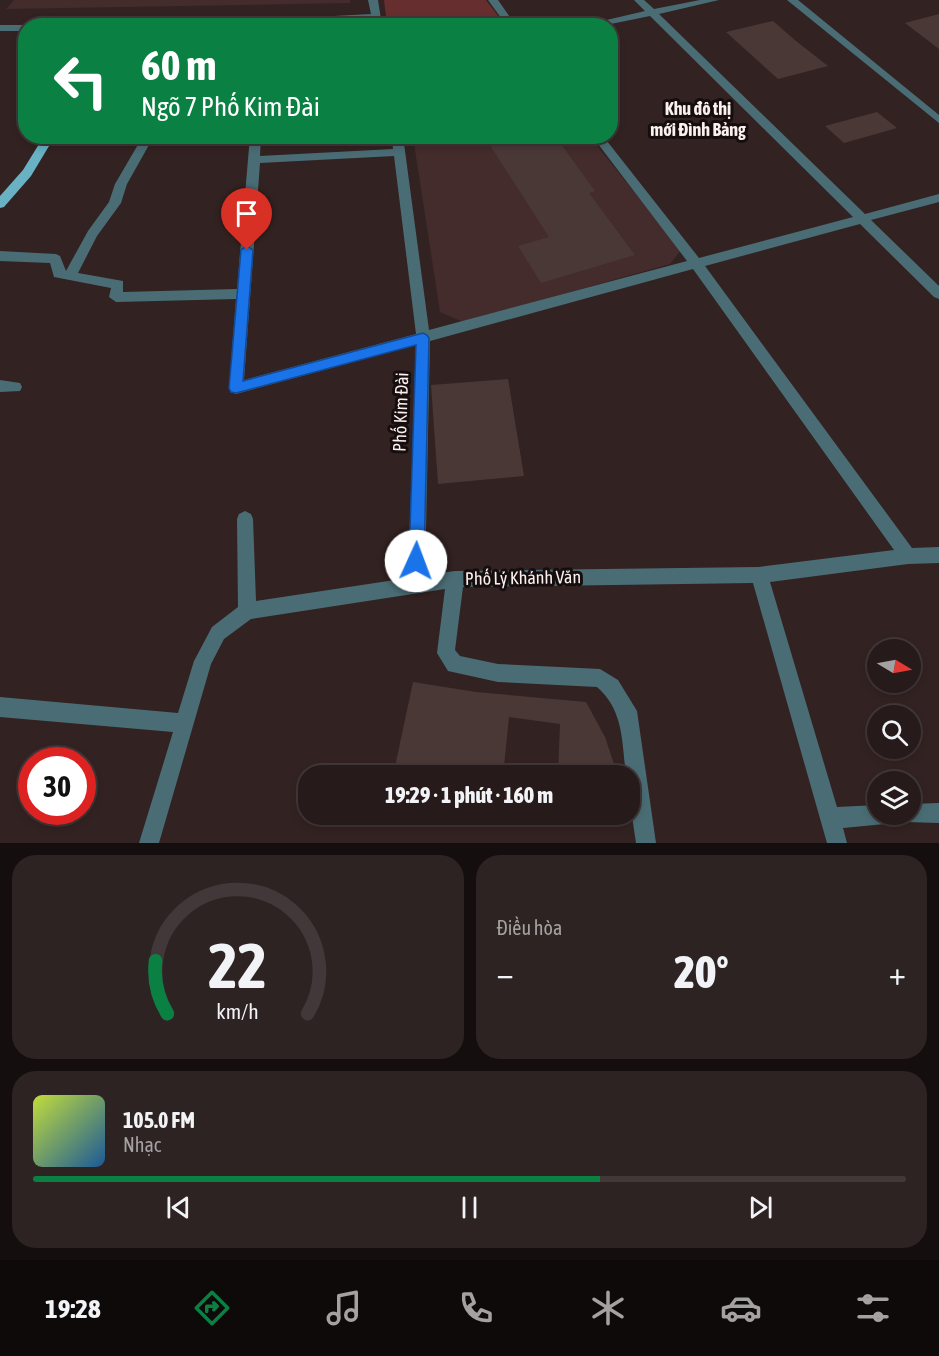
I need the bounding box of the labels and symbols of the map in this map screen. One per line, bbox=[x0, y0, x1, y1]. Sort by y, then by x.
district label: Khu đô thị mới Đình Bảng bbox=[650, 98, 746, 140]
pin bbox=[221, 188, 272, 250]
street label: Phố Kim Đài bbox=[388, 372, 412, 452]
position arrow bbox=[384, 529, 448, 593]
street label: Phố Lý Khánh Văn bbox=[465, 565, 581, 589]
north arrow bbox=[867, 639, 921, 693]
speed limit sign: 30 bbox=[18, 747, 96, 825]

